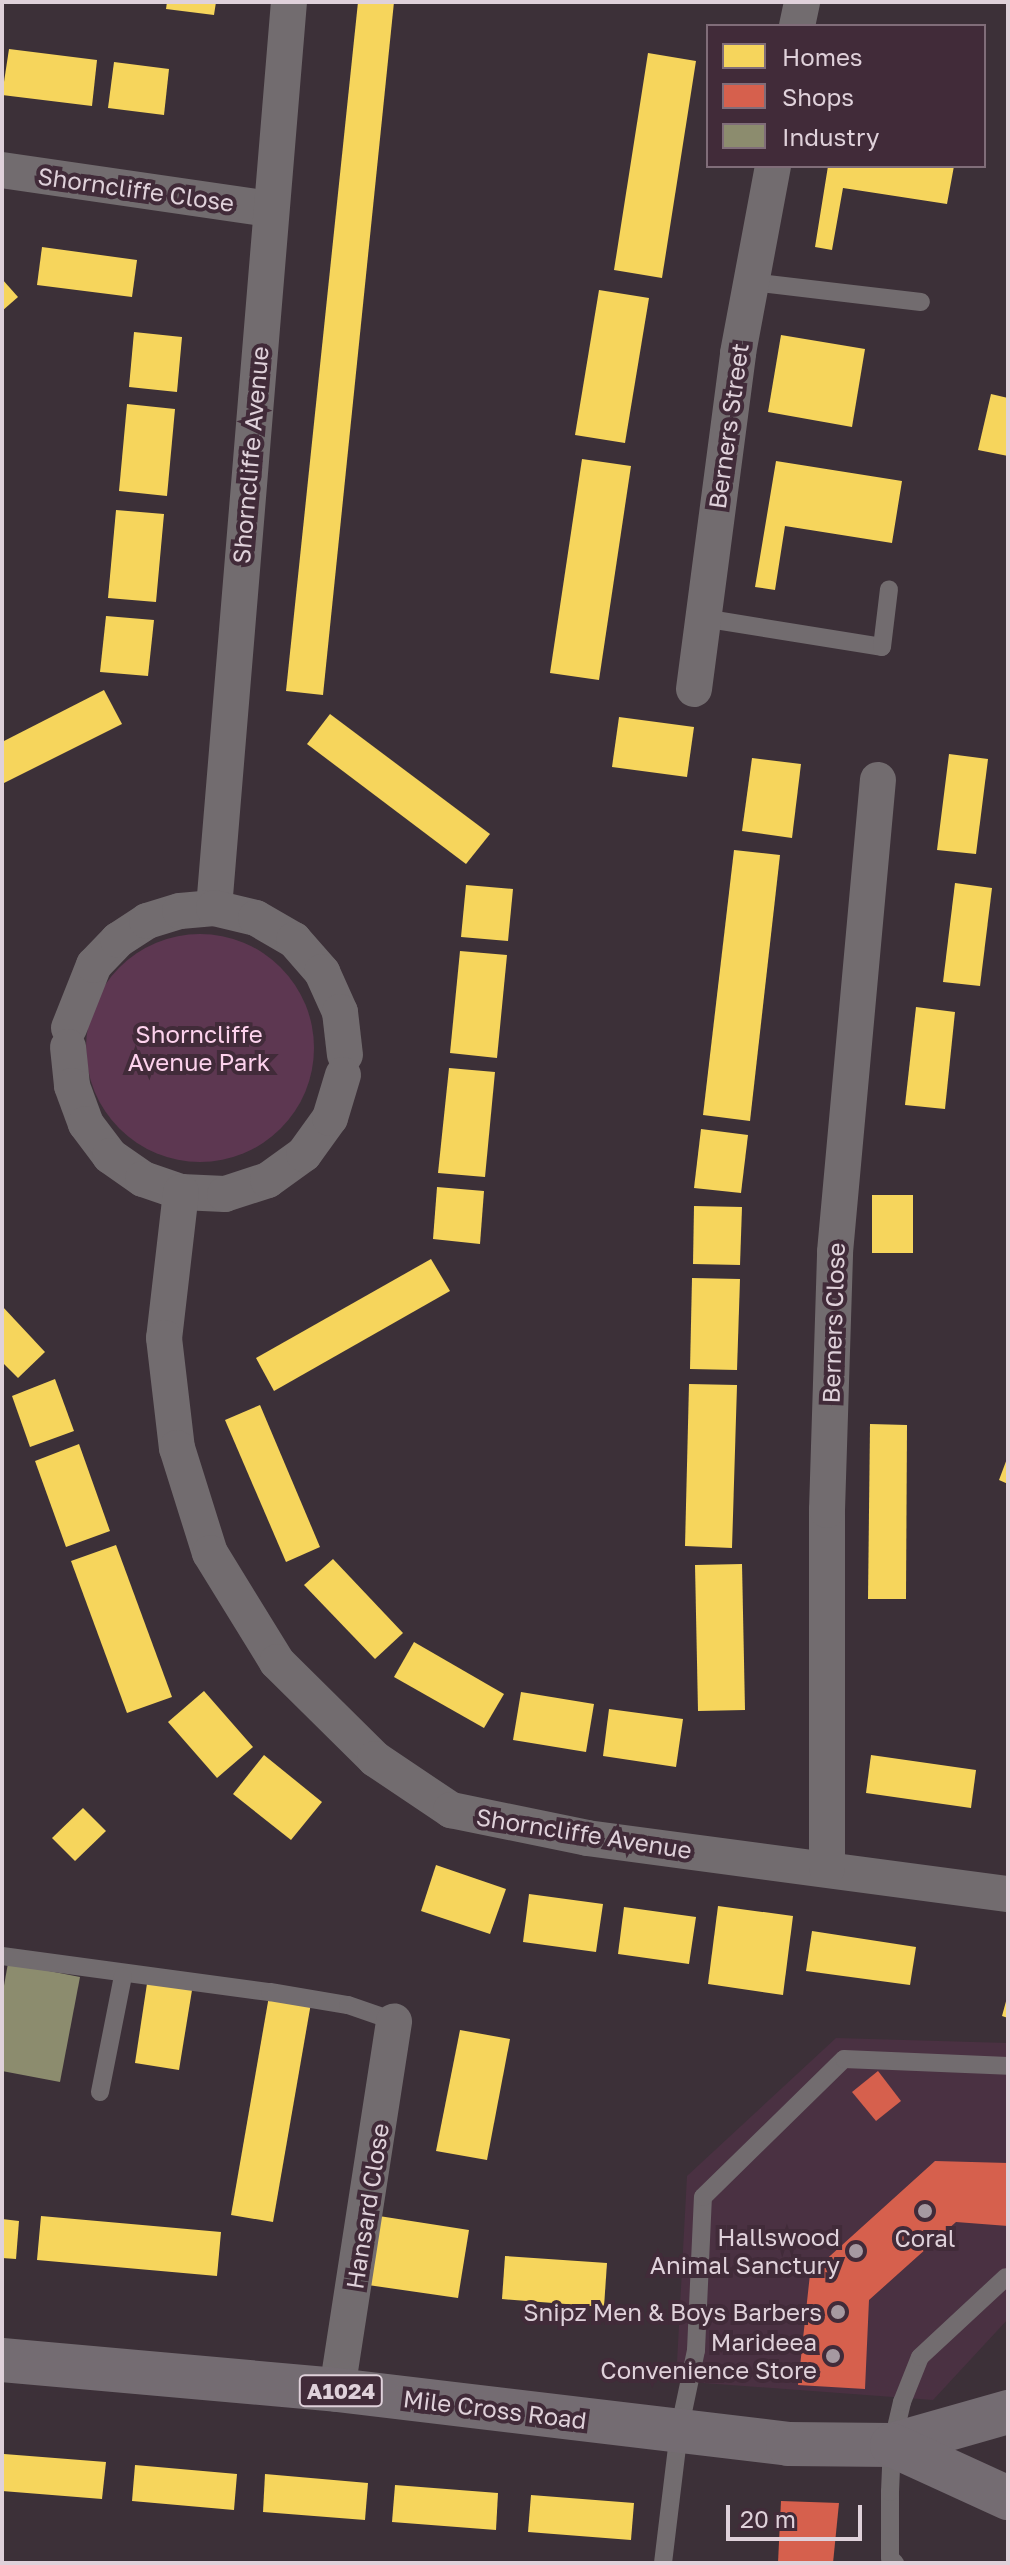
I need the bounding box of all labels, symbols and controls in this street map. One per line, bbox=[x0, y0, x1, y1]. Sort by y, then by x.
legend bbox=[706, 24, 986, 168]
text: Homes bbox=[782, 42, 863, 71]
text: Shops bbox=[782, 82, 854, 111]
text: Industry bbox=[782, 122, 879, 151]
street label: Shorncliffe Close bbox=[36, 161, 236, 217]
street label: Berners Street bbox=[702, 341, 754, 511]
street label: Shorncliffe Avenue bbox=[226, 345, 274, 565]
park label: Shorncliffe Avenue Park bbox=[128, 1020, 270, 1076]
street label: Berners Close bbox=[816, 1242, 850, 1404]
street label: Shorncliffe Avenue bbox=[474, 1802, 694, 1864]
street label: Hansard Close bbox=[340, 2121, 394, 2291]
marker: Coral bbox=[916, 2202, 934, 2220]
place label: Hallswood Animal Sanctury bbox=[650, 2223, 840, 2279]
place label: Coral bbox=[894, 2224, 956, 2252]
marker: Hallswood Animal Sanctury bbox=[847, 2242, 865, 2260]
place label: Snipz Men & Boys Barbers bbox=[523, 2298, 822, 2326]
marker: Snipz Men & Boys Barbers bbox=[829, 2303, 847, 2321]
place label: Marideea Convenience Store bbox=[600, 2328, 817, 2384]
marker: Marideea Convenience Store bbox=[824, 2347, 842, 2365]
road number: A1024 bbox=[297, 2373, 385, 2409]
street label: Mile Cross Road bbox=[402, 2383, 588, 2435]
scale bar bbox=[730, 2489, 866, 2539]
text: 20 m bbox=[740, 2504, 796, 2533]

